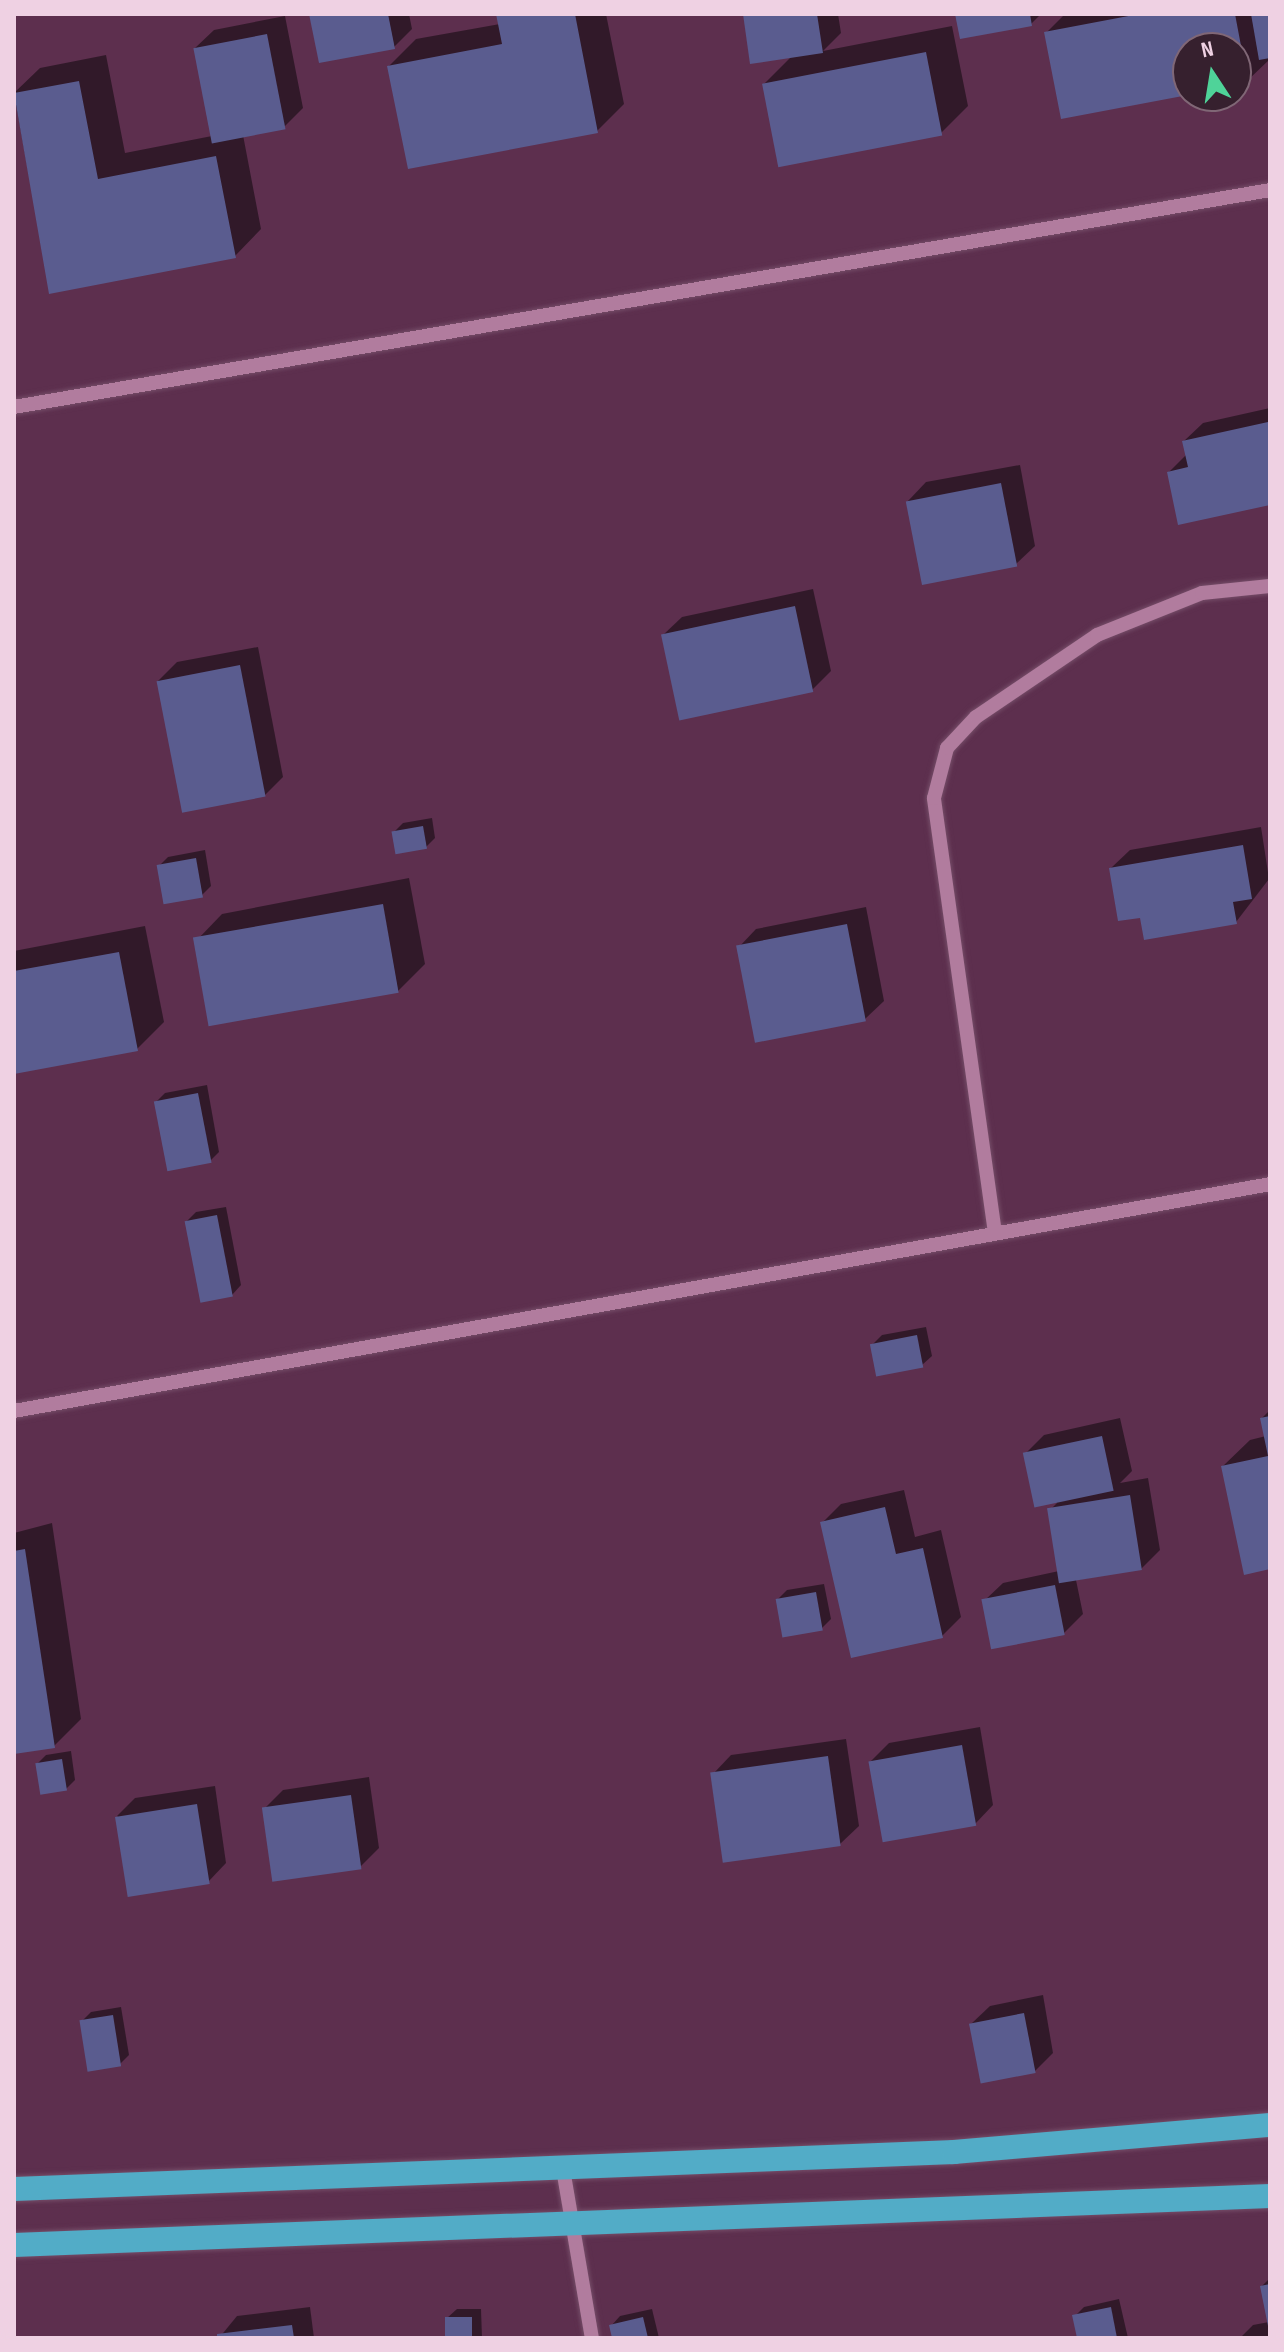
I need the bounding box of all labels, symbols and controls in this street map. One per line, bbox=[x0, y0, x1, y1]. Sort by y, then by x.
north arrow bbox=[1172, 32, 1252, 112]
text: N bbox=[1199, 36, 1216, 64]

